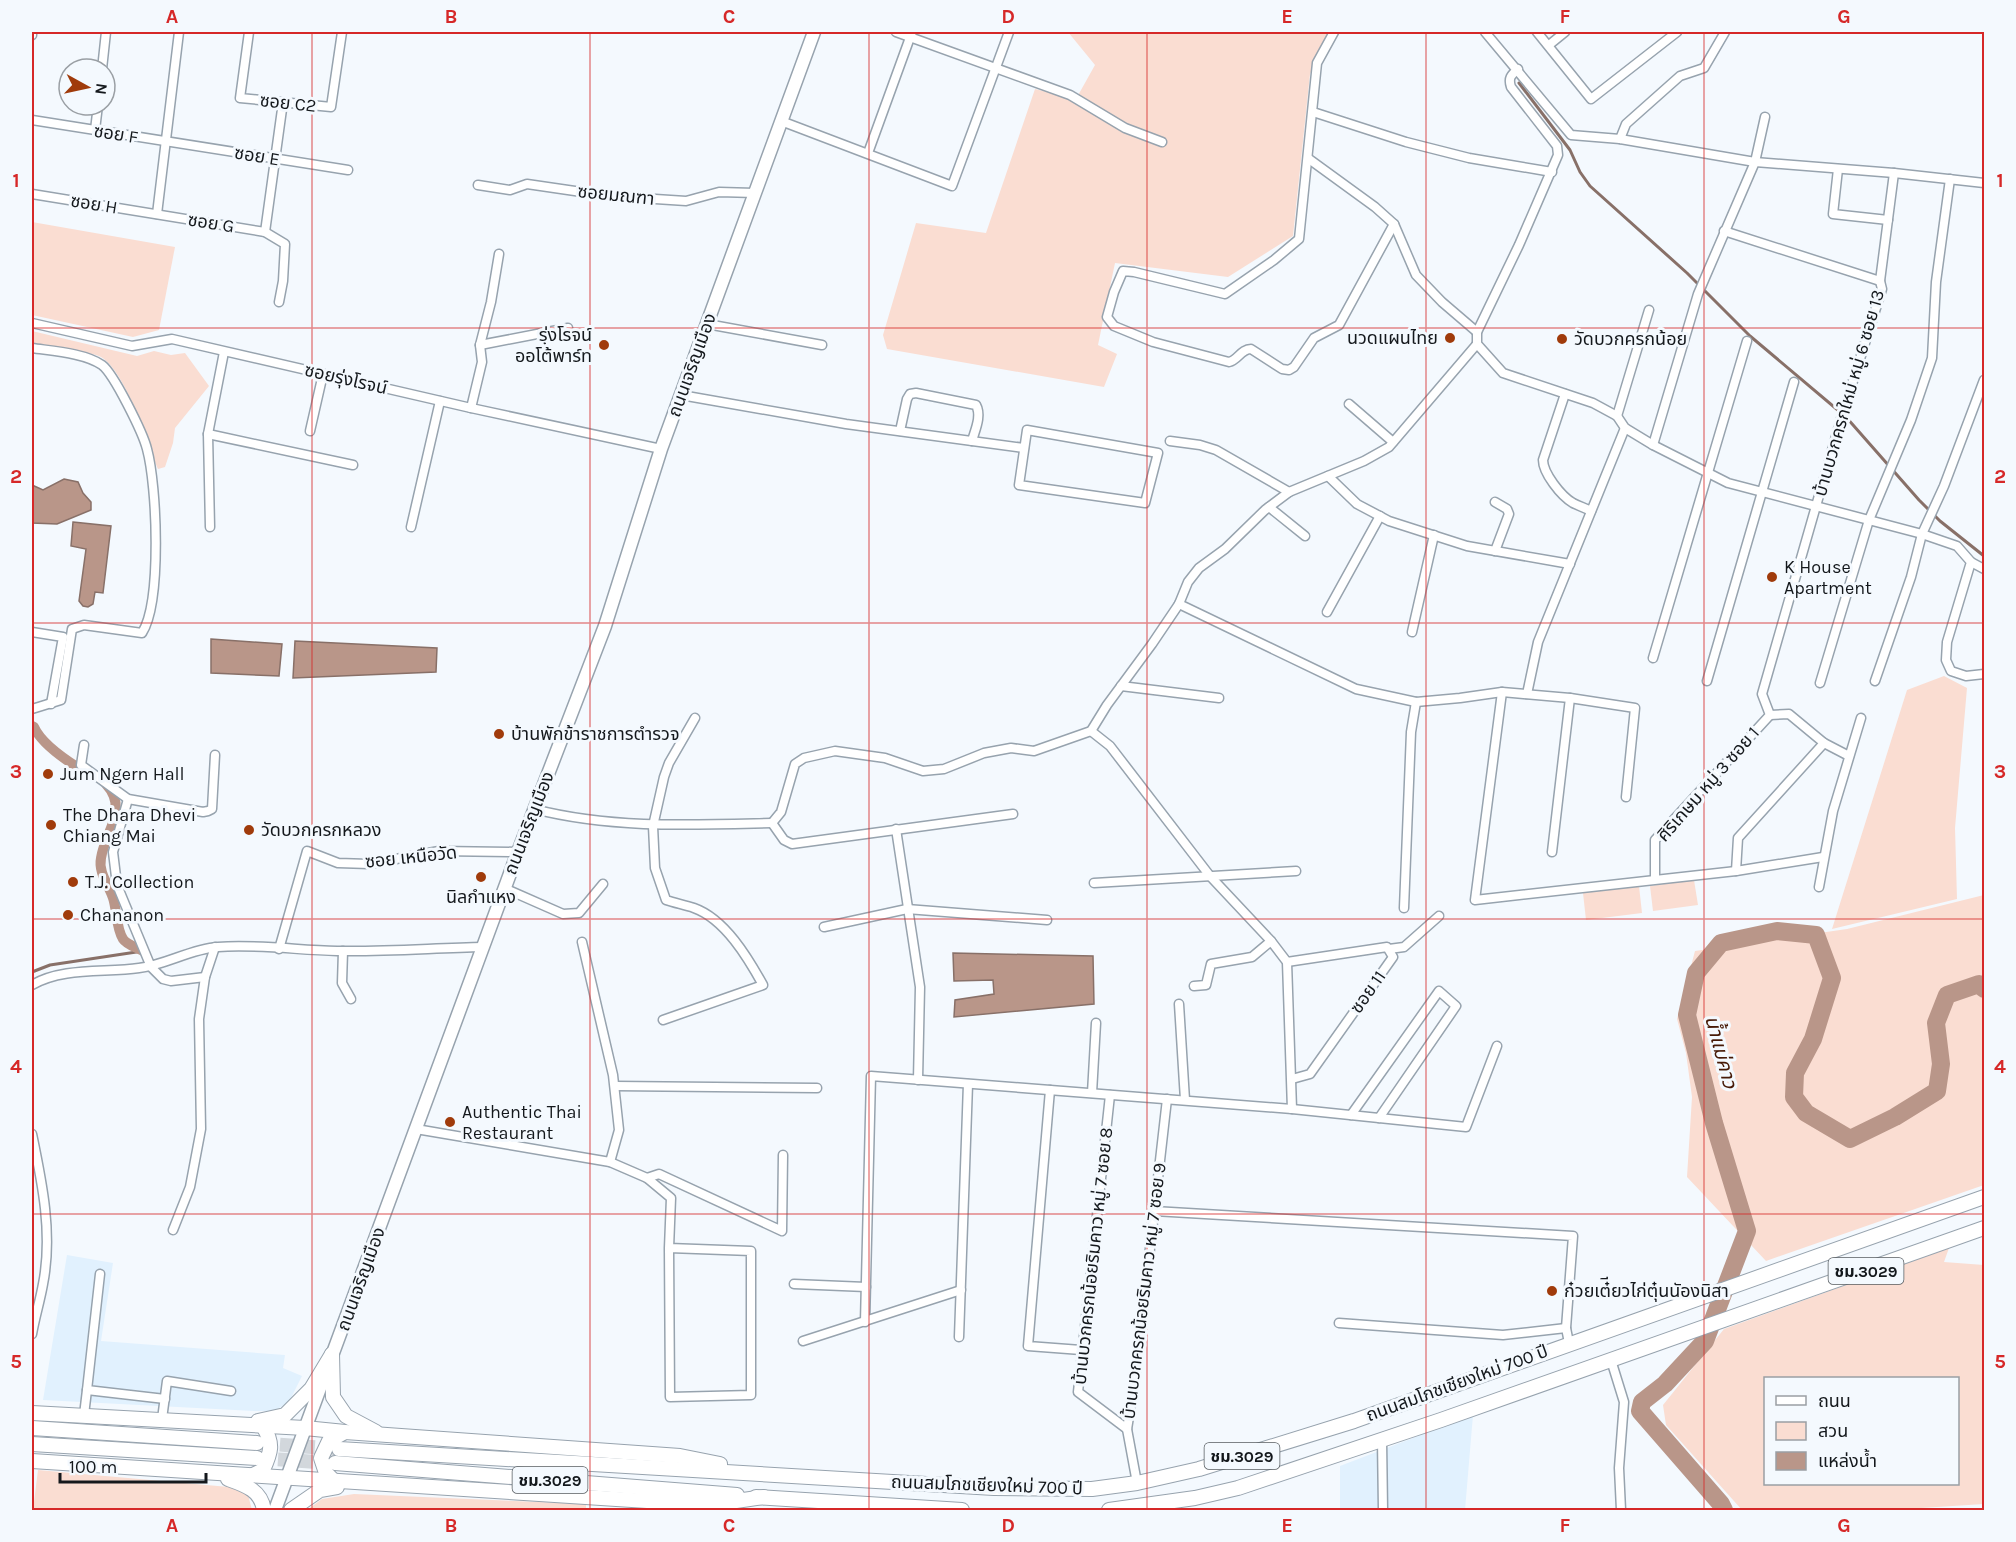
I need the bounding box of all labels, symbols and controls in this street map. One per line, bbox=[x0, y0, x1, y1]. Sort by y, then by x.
text: A bbox=[166, 5, 179, 28]
text: B bbox=[445, 5, 457, 28]
text: C bbox=[723, 5, 735, 28]
text: D bbox=[1001, 5, 1015, 28]
text: E bbox=[1281, 5, 1293, 28]
text: F bbox=[1560, 5, 1571, 28]
text: G bbox=[1837, 5, 1851, 28]
north arrow bbox=[57, 57, 117, 117]
text: N bbox=[91, 82, 112, 96]
street label: ซอย C2 bbox=[259, 89, 317, 117]
street label: ซอย F bbox=[92, 120, 140, 148]
street label: ซอย E bbox=[233, 142, 281, 170]
text: 1 bbox=[12, 169, 20, 192]
text: 1 bbox=[1996, 169, 2004, 192]
street label: ซอยมณฑา bbox=[577, 180, 655, 210]
street label: ซอย H bbox=[69, 189, 119, 219]
street label: ซอย G bbox=[186, 208, 236, 238]
street label: บ้านบวกครกใหม่ หมู่ 6 ซอย 13 bbox=[1809, 287, 1890, 499]
street label: ถนนเจริญเมือง bbox=[663, 310, 721, 420]
place label: รุ่งโรจน์ ออโต้พาร์ท bbox=[515, 324, 592, 367]
place label: นวดแผนไทย bbox=[1347, 327, 1438, 349]
place label: วัดบวกครกน้อย bbox=[1574, 328, 1687, 350]
marker: นวดแผนไทย bbox=[1443, 331, 1457, 345]
marker: วัดบวกครกน้อย bbox=[1555, 332, 1569, 346]
marker: รุ่งโรจน์ ออโต้พาร์ท bbox=[597, 338, 611, 352]
street label: ซอยรุ่งโรจน์ bbox=[302, 359, 390, 399]
text: 2 bbox=[10, 465, 22, 488]
text: 2 bbox=[1994, 465, 2006, 488]
place label: K House Apartment bbox=[1784, 556, 1872, 599]
marker: K House Apartment bbox=[1765, 570, 1779, 584]
street label: ศิริเกษม หมู่ 3 ซอย 1 bbox=[1652, 722, 1765, 847]
place label: บ้านพักข้าราชการตำรวจ bbox=[511, 723, 680, 745]
marker: บ้านพักข้าราชการตำรวจ bbox=[492, 727, 506, 741]
text: 3 bbox=[10, 760, 22, 783]
text: 3 bbox=[1994, 760, 2006, 783]
place label: Jum Ngern Hall bbox=[60, 763, 185, 785]
marker: Jum Ngern Hall bbox=[41, 767, 55, 781]
street label: ถนนเจริญเมือง bbox=[499, 768, 559, 878]
place label: The Dhara Dhevi Chiang Mai bbox=[63, 804, 196, 847]
marker: The Dhara Dhevi Chiang Mai bbox=[44, 818, 58, 832]
place label: วัดบวกครกหลวง bbox=[261, 819, 381, 841]
marker: วัดบวกครกหลวง bbox=[242, 823, 256, 837]
street label: ซอย เหนือวัด bbox=[364, 841, 458, 873]
marker: นิลกําแหง bbox=[474, 870, 488, 884]
place label: T.J. Collection bbox=[85, 871, 194, 893]
marker: T.J. Collection bbox=[66, 875, 80, 889]
place label: นิลกําแหง bbox=[446, 886, 516, 908]
place label: Chananon bbox=[80, 904, 164, 926]
marker: Chananon bbox=[61, 908, 75, 922]
street label: ซอย 11 bbox=[1345, 966, 1391, 1018]
water label: น้ำแม่คาว bbox=[1700, 1012, 1745, 1092]
text: 4 bbox=[10, 1055, 22, 1078]
text: 4 bbox=[1994, 1055, 2006, 1078]
place label: Authentic Thai Restaurant bbox=[462, 1101, 582, 1144]
marker: Authentic Thai Restaurant bbox=[443, 1115, 457, 1129]
street label: บ้านบวกครกน้อยริมคาว หมู่ 7 ซอย 8 bbox=[1069, 1126, 1118, 1386]
street label: บ้านบวกครกน้อยริมคาว หมู่ 7 ซอย 9 bbox=[1117, 1162, 1172, 1421]
street label: ถนนเจริญเมือง bbox=[332, 1224, 390, 1334]
road number: ชม.3029 bbox=[1828, 1258, 1904, 1284]
place label: ก๋วยเต๋ียวไก่ตุ๋นนัองนิสา bbox=[1564, 1276, 1729, 1302]
marker: ก๋วยเต๋ียวไก่ตุ๋นนัองนิสา bbox=[1545, 1284, 1559, 1298]
street label: ถนนสมโภชเชียงใหม่ 700 ปี bbox=[1363, 1340, 1551, 1426]
text: 5 bbox=[10, 1350, 22, 1373]
text: 5 bbox=[1994, 1350, 2006, 1373]
legend bbox=[1764, 1377, 1959, 1485]
text: ถนน bbox=[1818, 1390, 1851, 1412]
text: สวน bbox=[1818, 1420, 1848, 1442]
road number: ชม.3029 bbox=[1204, 1443, 1280, 1469]
scale bar bbox=[60, 1446, 206, 1484]
text: แหล่งน้ำ bbox=[1818, 1448, 1877, 1472]
text: 100 m bbox=[69, 1456, 117, 1478]
road number: ชม.3029 bbox=[512, 1467, 588, 1493]
street label: ถนนสมโภชเชียงใหม่ 700 ปี bbox=[891, 1471, 1083, 1499]
text: A bbox=[166, 1514, 179, 1537]
text: B bbox=[445, 1514, 457, 1537]
text: C bbox=[723, 1514, 735, 1537]
text: D bbox=[1001, 1514, 1015, 1537]
text: E bbox=[1281, 1514, 1293, 1537]
text: F bbox=[1560, 1514, 1571, 1537]
text: G bbox=[1837, 1514, 1851, 1537]

